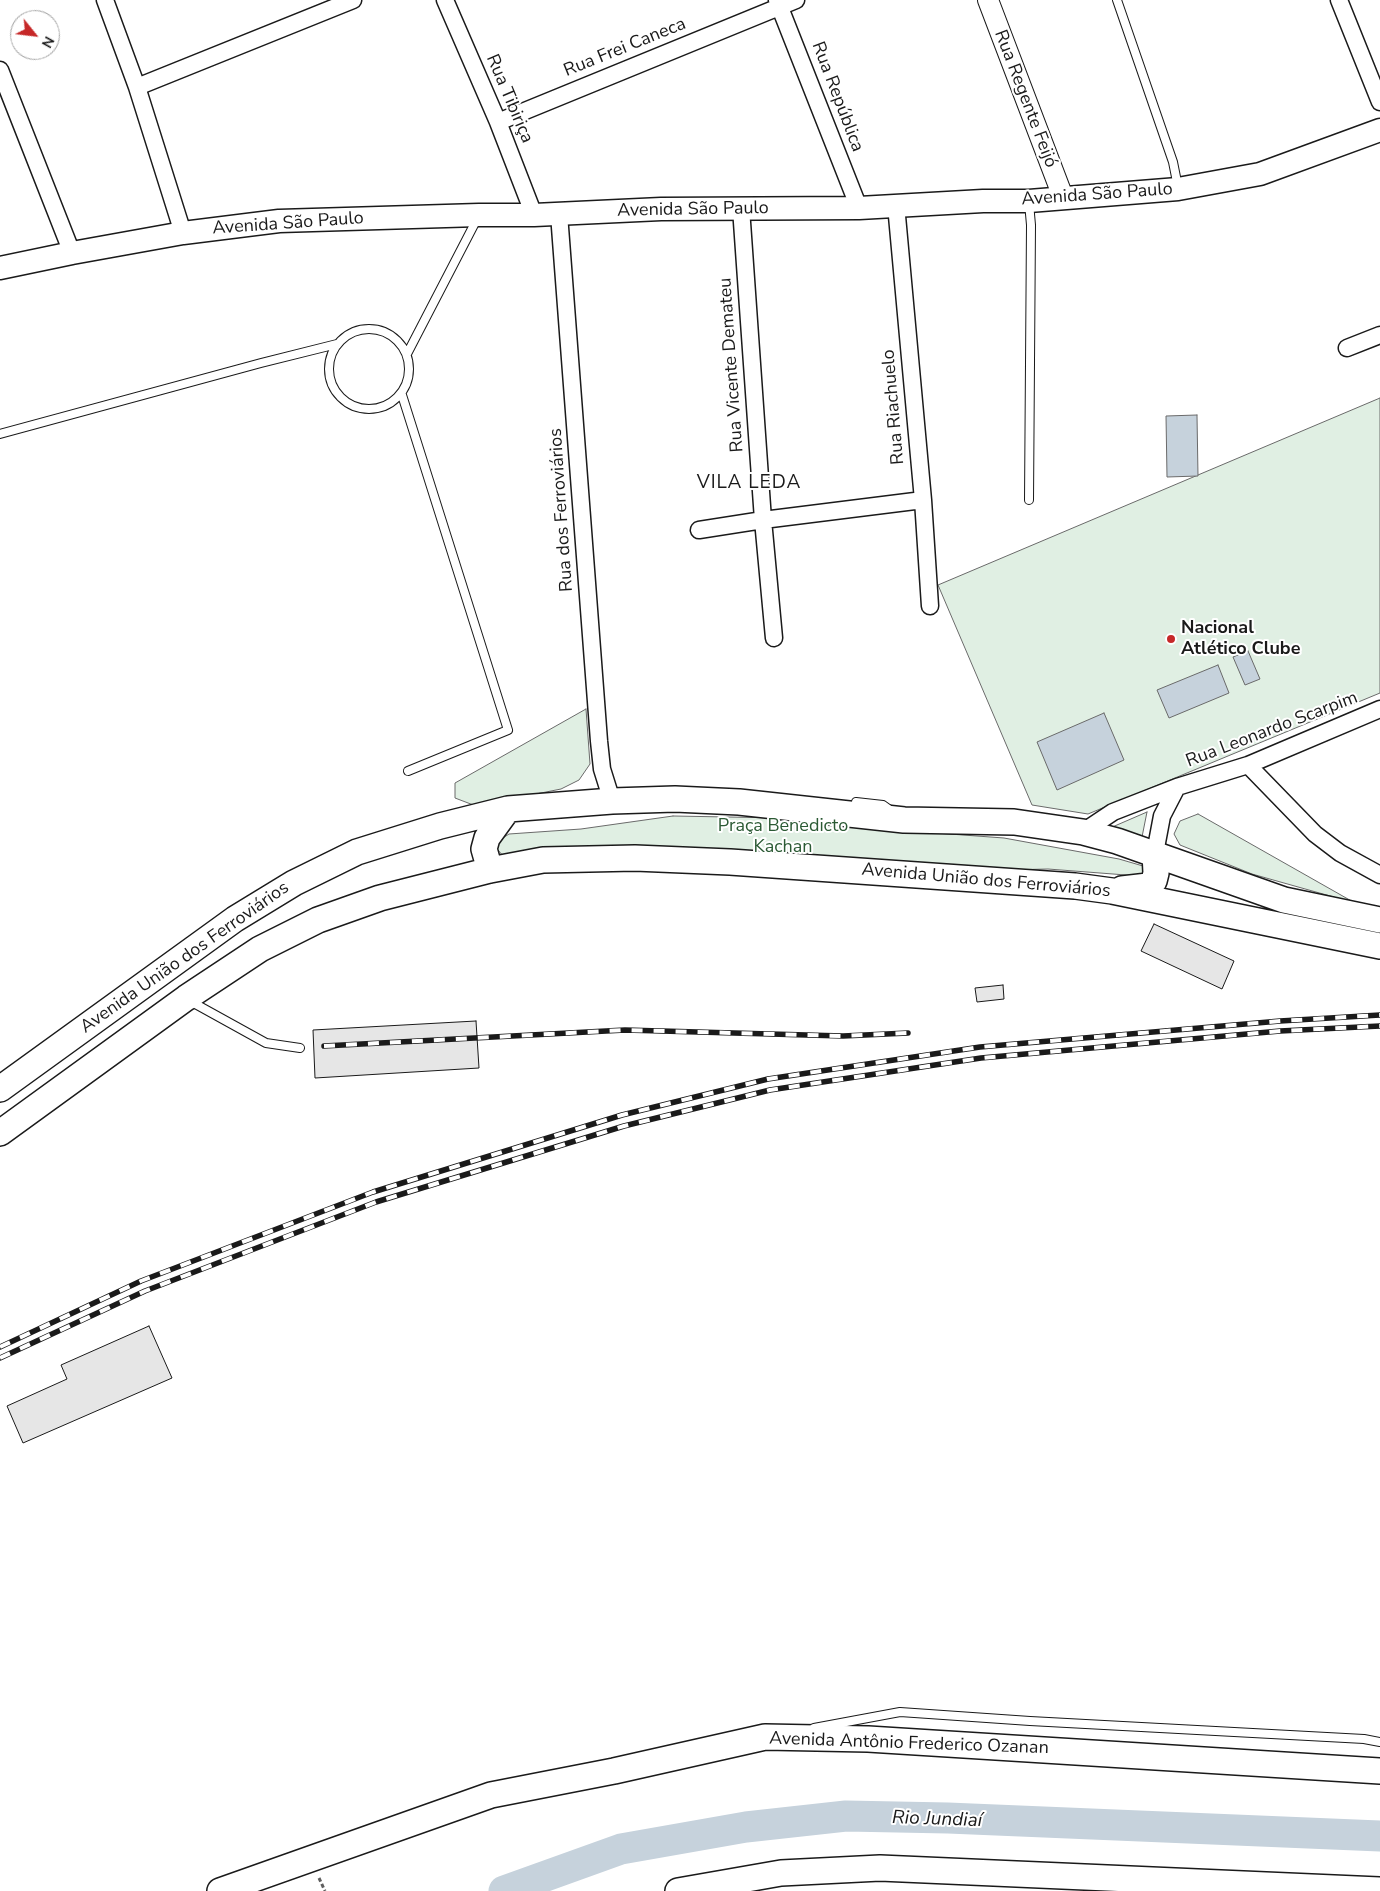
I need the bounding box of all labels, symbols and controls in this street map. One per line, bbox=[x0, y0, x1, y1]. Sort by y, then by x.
north arrow bbox=[10, 10, 60, 60]
street label: Rua Frei Caneca bbox=[561, 14, 689, 82]
street label: Rua Regente Feijó bbox=[989, 27, 1061, 171]
text: N bbox=[37, 33, 59, 51]
street label: Rua República bbox=[806, 39, 868, 155]
street label: Rua Tibiriça bbox=[481, 51, 537, 147]
street label: Avenida São Paulo bbox=[1021, 179, 1173, 211]
street label: Avenida São Paulo bbox=[617, 198, 769, 222]
street label: Avenida São Paulo bbox=[212, 208, 364, 240]
street label: Rua Vicente Demateu bbox=[715, 277, 749, 453]
street label: Rua Riachuelo bbox=[878, 349, 910, 465]
street label: Rua dos Ferroviários bbox=[546, 427, 578, 593]
district label: VILA LEDA bbox=[696, 472, 802, 494]
place label: Nacional Atlético Clube bbox=[1181, 618, 1300, 660]
marker: Nacional Atlético Clube bbox=[1165, 633, 1177, 645]
street label: Rua Leonardo Scarpim bbox=[1183, 687, 1361, 773]
park label: Praça Benedicto Kachan bbox=[718, 816, 848, 859]
street label: Avenida União dos Ferroviários bbox=[861, 859, 1111, 903]
street label: Avenida União dos Ferroviários bbox=[76, 877, 294, 1039]
street label: Avenida Antônio Frederico Ozanan bbox=[769, 1728, 1049, 1760]
water label: Rio Jundiaí bbox=[892, 1807, 982, 1833]

